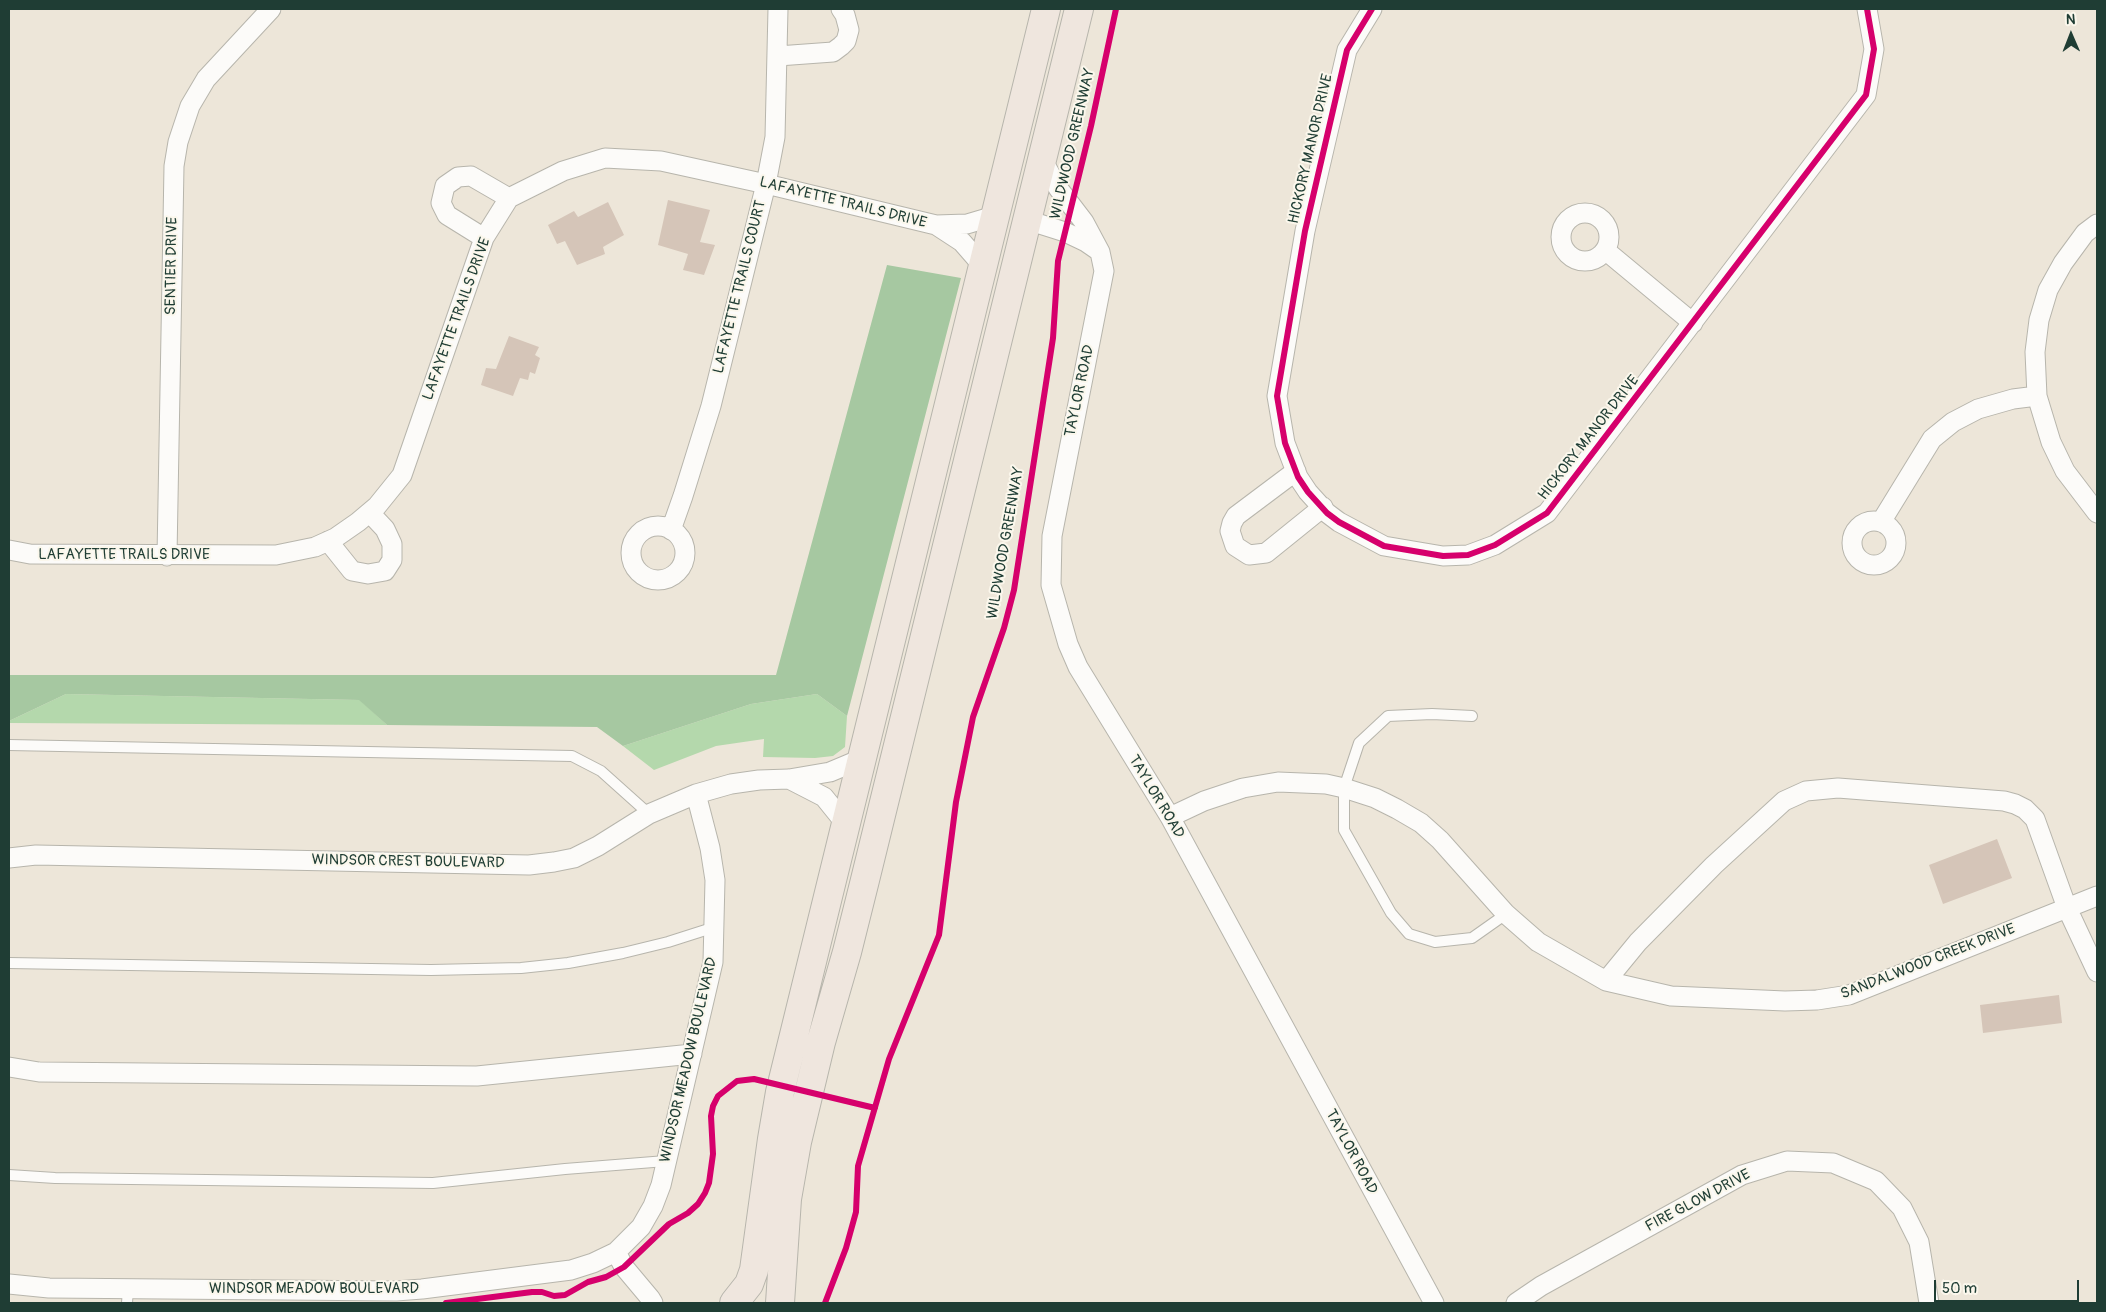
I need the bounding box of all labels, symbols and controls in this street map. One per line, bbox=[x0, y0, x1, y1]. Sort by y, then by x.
north arrow bbox=[2046, 10, 2096, 60]
text: N bbox=[2066, 11, 2076, 28]
street label: WILDWOOD GREENWAY bbox=[1047, 67, 1099, 221]
street label: HICKORY MANOR DRIVE bbox=[1285, 72, 1337, 226]
street label: LAFAYETTE TRAILS DRIVE bbox=[758, 173, 928, 233]
street label: LAFAYETTE TRAILS COURT bbox=[710, 199, 770, 375]
street label: SENTIER DRIVE bbox=[162, 217, 182, 315]
street label: LAFAYETTE TRAILS DRIVE bbox=[419, 235, 495, 403]
street label: TAYLOR ROAD bbox=[1061, 343, 1099, 439]
street label: HICKORY MANOR DRIVE bbox=[1535, 372, 1643, 504]
street label: WILDWOOD GREENWAY bbox=[984, 465, 1028, 621]
street label: LAFAYETTE TRAILS DRIVE bbox=[38, 546, 210, 564]
street label: TAYLOR ROAD bbox=[1124, 752, 1188, 842]
street label: WINDSOR CREST BOULEVARD bbox=[311, 851, 505, 873]
street label: SANDALWOOD CREEK DRIVE bbox=[1838, 920, 2018, 1004]
street label: WINDSOR MEADOW BOULEVARD bbox=[657, 956, 721, 1164]
street label: TAYLOR ROAD bbox=[1321, 1106, 1381, 1198]
street label: FIRE GLOW DRIVE bbox=[1643, 1166, 1753, 1236]
scale bar bbox=[1936, 1270, 2081, 1302]
text: 50 m bbox=[1942, 1279, 1977, 1298]
street label: WINDSOR MEADOW BOULEVARD bbox=[209, 1280, 419, 1298]

